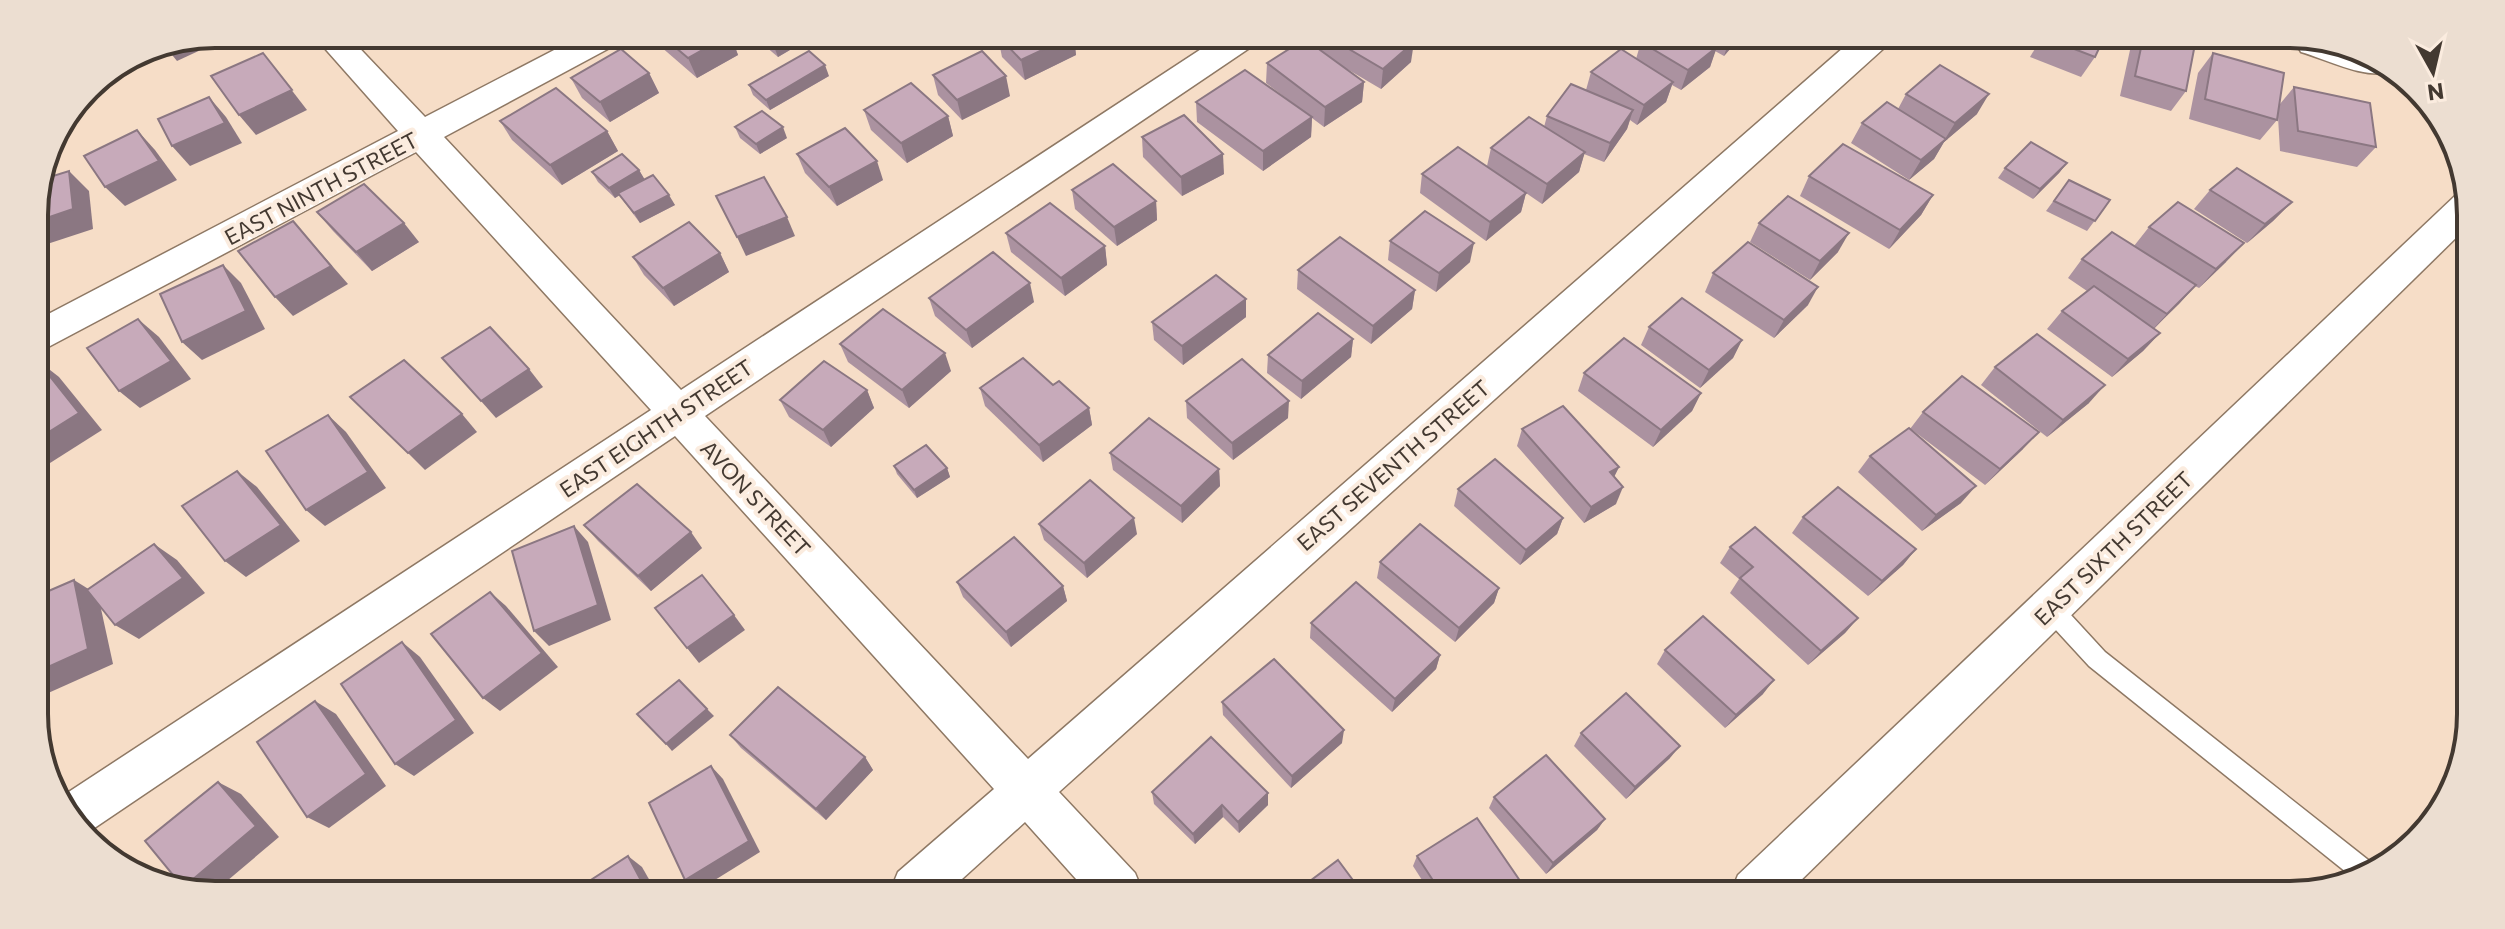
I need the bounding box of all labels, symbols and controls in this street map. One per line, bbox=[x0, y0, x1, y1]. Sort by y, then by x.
north arrow bbox=[2393, 32, 2473, 112]
text: N bbox=[2426, 78, 2446, 107]
street label: EAST NINTH STREET bbox=[220, 126, 422, 250]
street label: EAST EIGHTH STREET bbox=[554, 353, 758, 503]
street label: EAST SEVENTH STREET bbox=[1291, 374, 1495, 556]
street label: AVON STREET bbox=[695, 434, 817, 562]
street label: EAST SIXTH STREET bbox=[2028, 465, 2198, 631]

